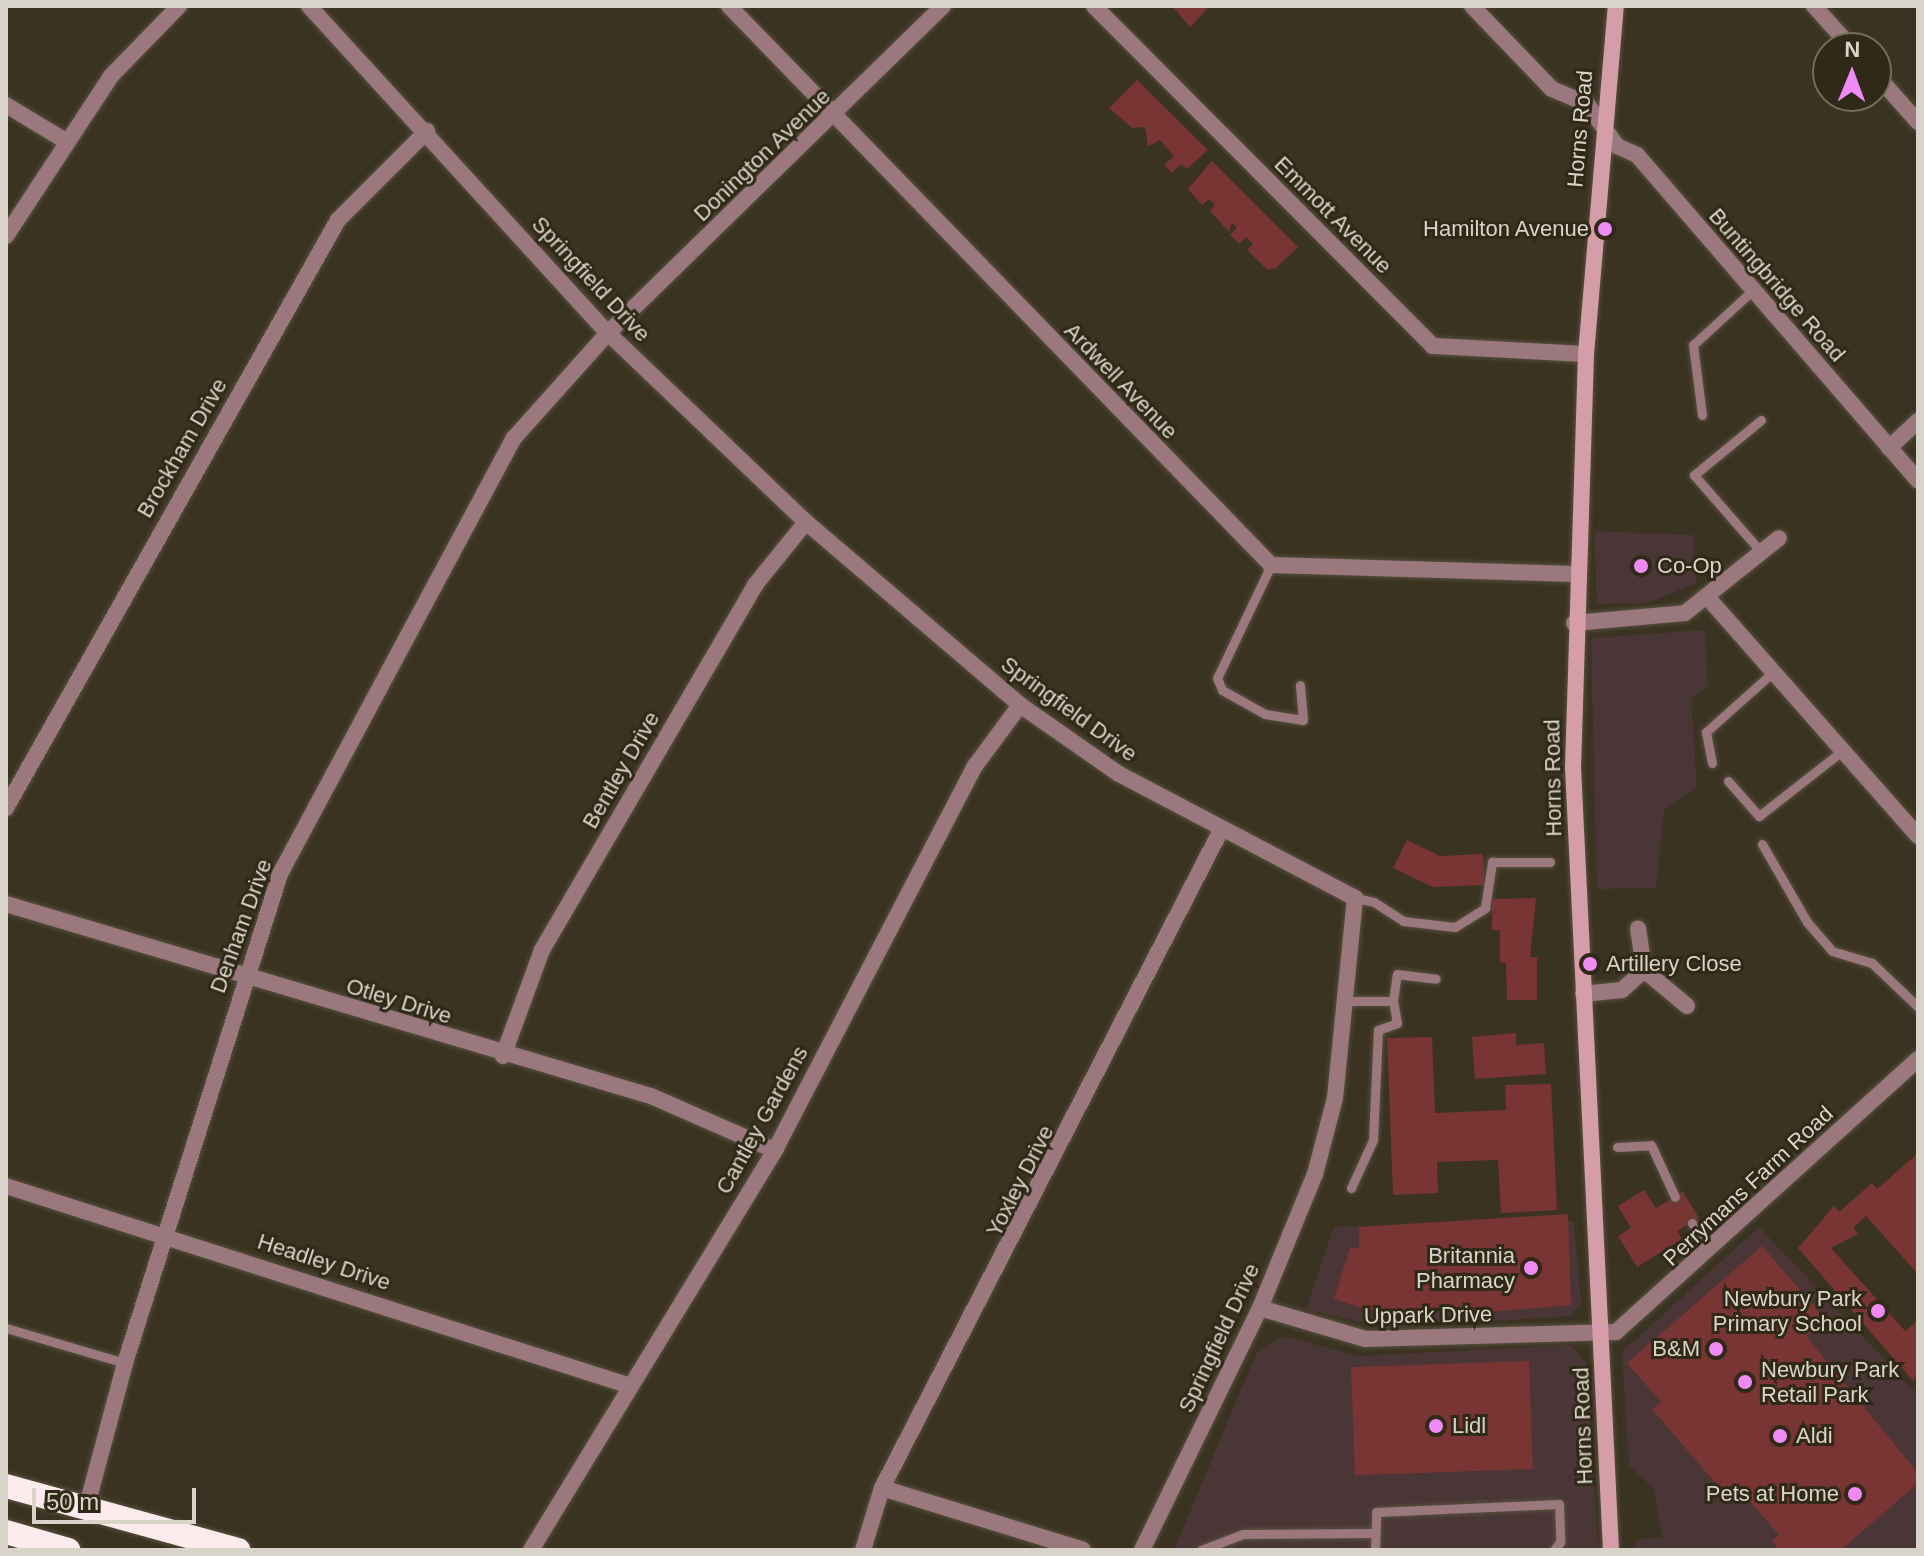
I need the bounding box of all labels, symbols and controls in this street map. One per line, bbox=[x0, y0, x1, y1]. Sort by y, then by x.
north arrow bbox=[1812, 32, 1892, 112]
text: N bbox=[1844, 37, 1861, 62]
street label: Horns Road bbox=[1562, 69, 1598, 189]
street label: Donington Avenue bbox=[688, 83, 836, 227]
street label: Emmott Avenue bbox=[1268, 150, 1398, 280]
street label: Buntingbridge Road bbox=[1703, 203, 1851, 367]
street label: Springfield Drive bbox=[526, 211, 656, 347]
place label: Hamilton Avenue bbox=[1422, 216, 1589, 242]
marker: Hamilton Avenue bbox=[1596, 220, 1614, 238]
street label: Ardwell Avenue bbox=[1059, 317, 1183, 445]
street label: Brockham Drive bbox=[131, 374, 233, 522]
place label: Co-Op bbox=[1657, 553, 1722, 579]
marker: Co-Op bbox=[1632, 557, 1650, 575]
street label: Springfield Drive bbox=[996, 651, 1142, 767]
street label: Bentley Drive bbox=[577, 707, 665, 833]
street label: Horns Road bbox=[1539, 719, 1567, 837]
street label: Denham Drive bbox=[205, 855, 277, 997]
place label: Artillery Close bbox=[1606, 951, 1742, 977]
marker: Artillery Close bbox=[1581, 955, 1599, 973]
street label: Otley Drive bbox=[343, 972, 455, 1030]
street label: Cantley Gardens bbox=[710, 1041, 814, 1199]
street label: Perrymans Farm Road bbox=[1658, 1100, 1838, 1272]
street label: Yoxley Drive bbox=[981, 1121, 1059, 1241]
street label: Headley Drive bbox=[254, 1228, 394, 1296]
place label: Britannia Pharmacy bbox=[1416, 1242, 1515, 1294]
street label: Springfield Drive bbox=[1173, 1259, 1265, 1417]
marker: Britannia Pharmacy bbox=[1522, 1259, 1540, 1277]
place label: Newbury Park Primary School bbox=[1713, 1285, 1862, 1336]
street label: Uppark Drive bbox=[1364, 1301, 1492, 1329]
marker: Newbury Park Primary School bbox=[1869, 1302, 1887, 1320]
place label: B&M bbox=[1652, 1336, 1700, 1362]
marker: B&M bbox=[1707, 1340, 1725, 1358]
place label: Newbury Park Retail Park bbox=[1761, 1356, 1899, 1408]
street label: Horns Road bbox=[1568, 1367, 1598, 1485]
marker: Newbury Park Retail Park bbox=[1736, 1373, 1754, 1391]
place label: Lidl bbox=[1452, 1413, 1486, 1439]
marker: Lidl bbox=[1427, 1417, 1445, 1435]
place label: Aldi bbox=[1796, 1423, 1833, 1449]
marker: Aldi bbox=[1771, 1427, 1789, 1445]
scale bar bbox=[36, 1472, 200, 1522]
place label: Pets at Home bbox=[1706, 1481, 1839, 1507]
marker: Pets at Home bbox=[1846, 1485, 1864, 1503]
text: 50 m bbox=[46, 1488, 99, 1515]

